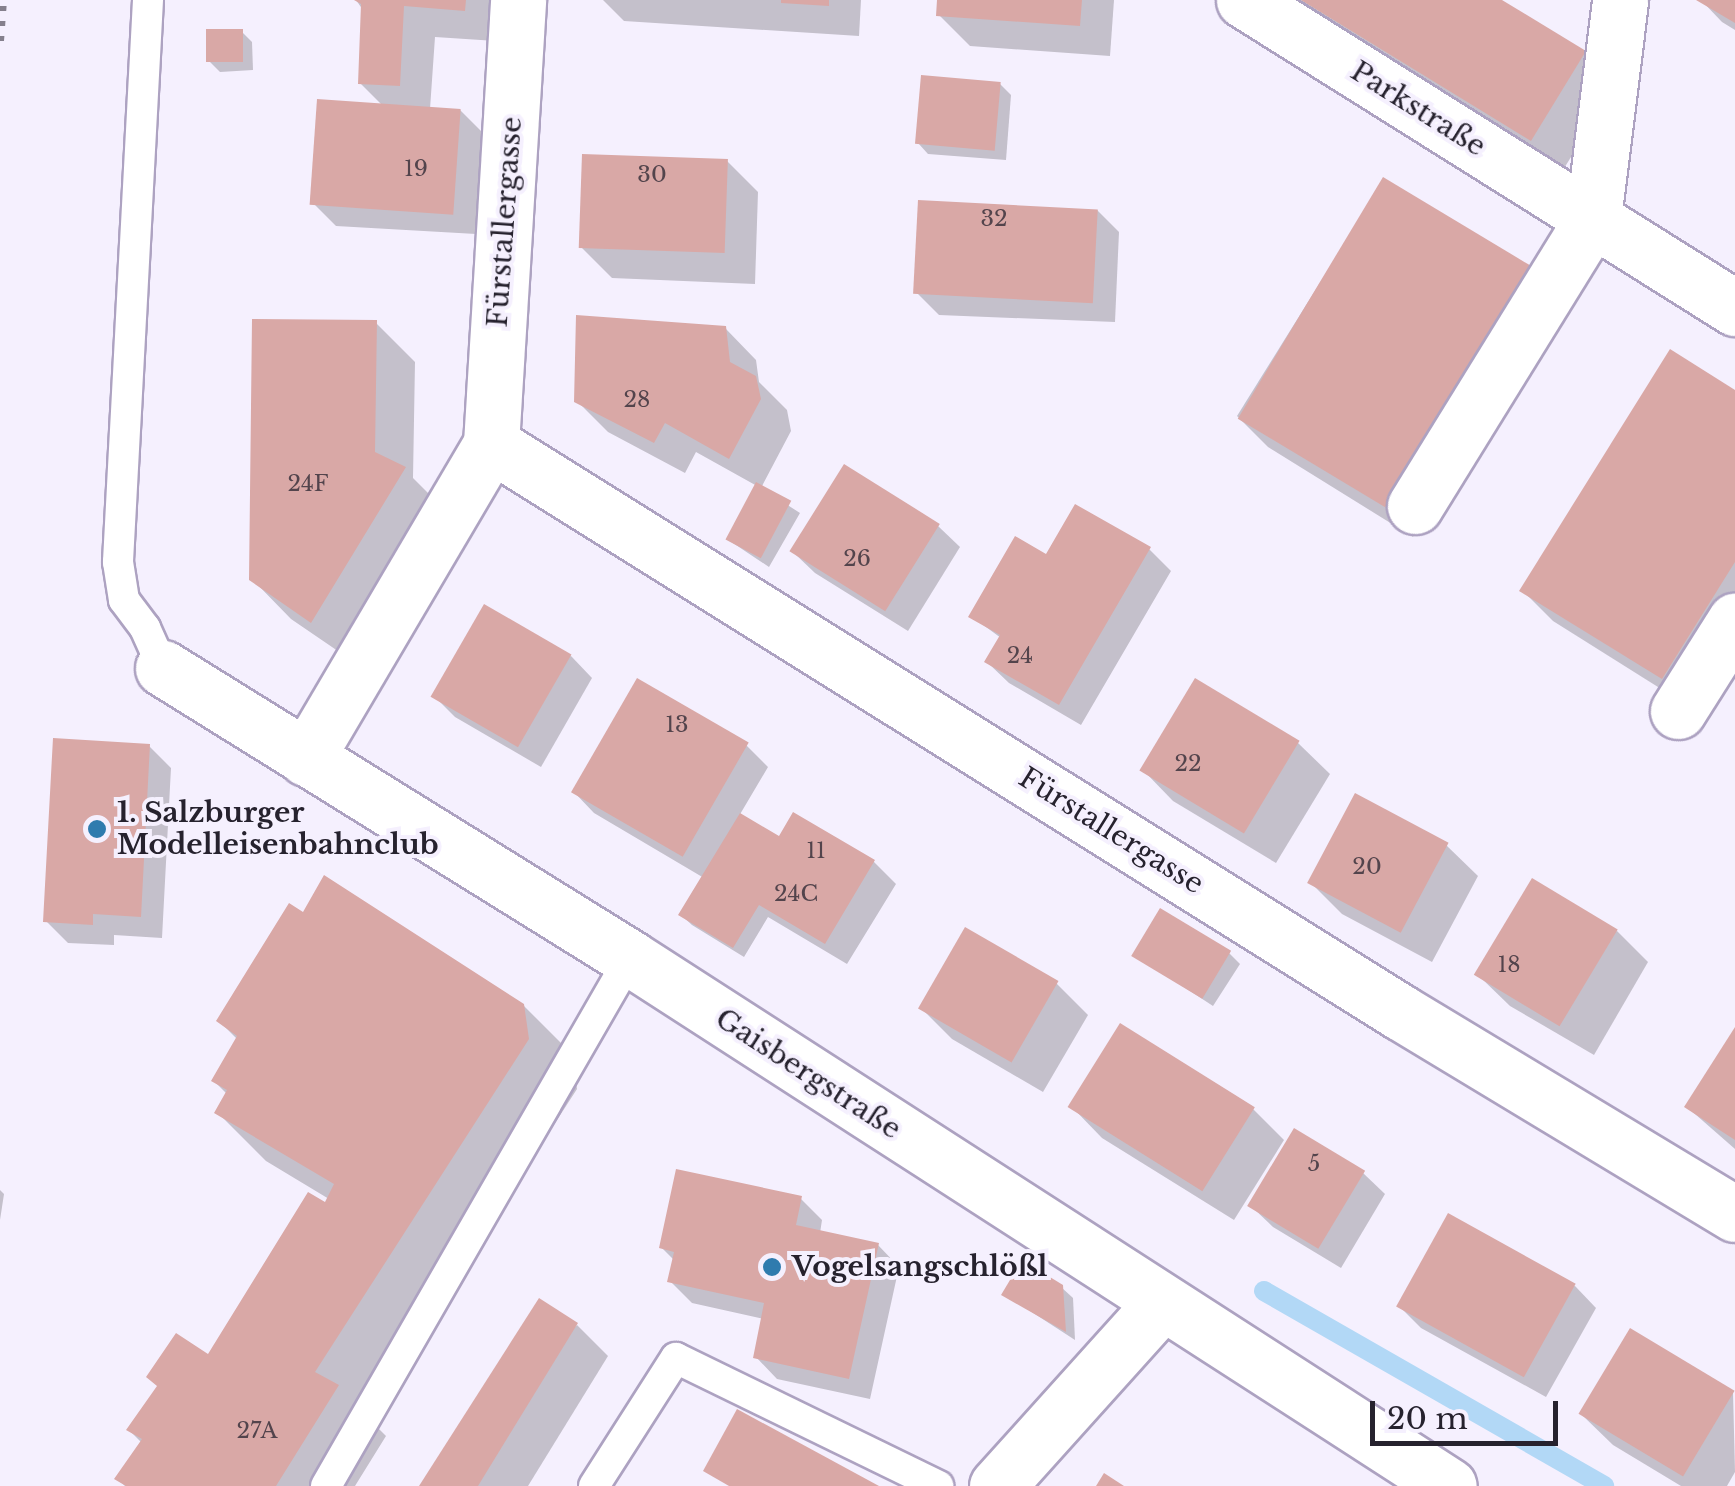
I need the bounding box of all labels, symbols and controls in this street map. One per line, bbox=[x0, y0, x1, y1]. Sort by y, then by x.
street label: Parkstraße bbox=[1344, 54, 1492, 164]
street label: Fürstallergasse bbox=[481, 116, 529, 328]
house number: 19 bbox=[404, 156, 428, 182]
house number: 30 bbox=[637, 162, 667, 188]
house number: 32 bbox=[980, 206, 1008, 232]
house number: 28 bbox=[624, 387, 650, 413]
house number: 24F bbox=[287, 471, 329, 497]
house number: 26 bbox=[843, 546, 871, 572]
house number: 24 bbox=[1007, 643, 1033, 669]
house number: 13 bbox=[665, 712, 689, 738]
house number: 22 bbox=[1174, 751, 1202, 777]
street label: Fürstallergasse bbox=[1013, 761, 1209, 901]
place label: 1. Salzburger Modelleisenbahnclub bbox=[117, 796, 439, 862]
marker: 1. Salzburger Modelleisenbahnclub bbox=[86, 818, 108, 840]
house number: 11 bbox=[806, 838, 826, 864]
house number: 20 bbox=[1352, 854, 1382, 880]
house number: 24C bbox=[774, 881, 818, 907]
house number: 18 bbox=[1497, 952, 1521, 978]
street label: Gaisbergstraße bbox=[709, 1002, 907, 1146]
house number: 5 bbox=[1308, 1151, 1320, 1177]
place label: Vogelsangschlößl bbox=[792, 1250, 1048, 1284]
marker: Vogelsangschlößl bbox=[761, 1256, 783, 1278]
scale bar bbox=[1375, 1381, 1562, 1443]
text: 20 m bbox=[1387, 1400, 1468, 1437]
house number: 27A bbox=[237, 1418, 277, 1444]

